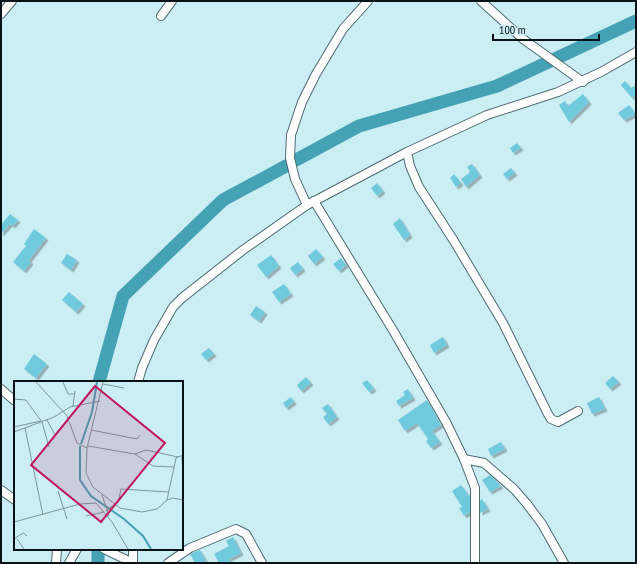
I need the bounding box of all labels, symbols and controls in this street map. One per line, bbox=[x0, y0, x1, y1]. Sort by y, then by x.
scale bar bbox=[493, 16, 599, 42]
text: 100 m bbox=[499, 22, 526, 37]
inset map bbox=[14, 381, 183, 550]

